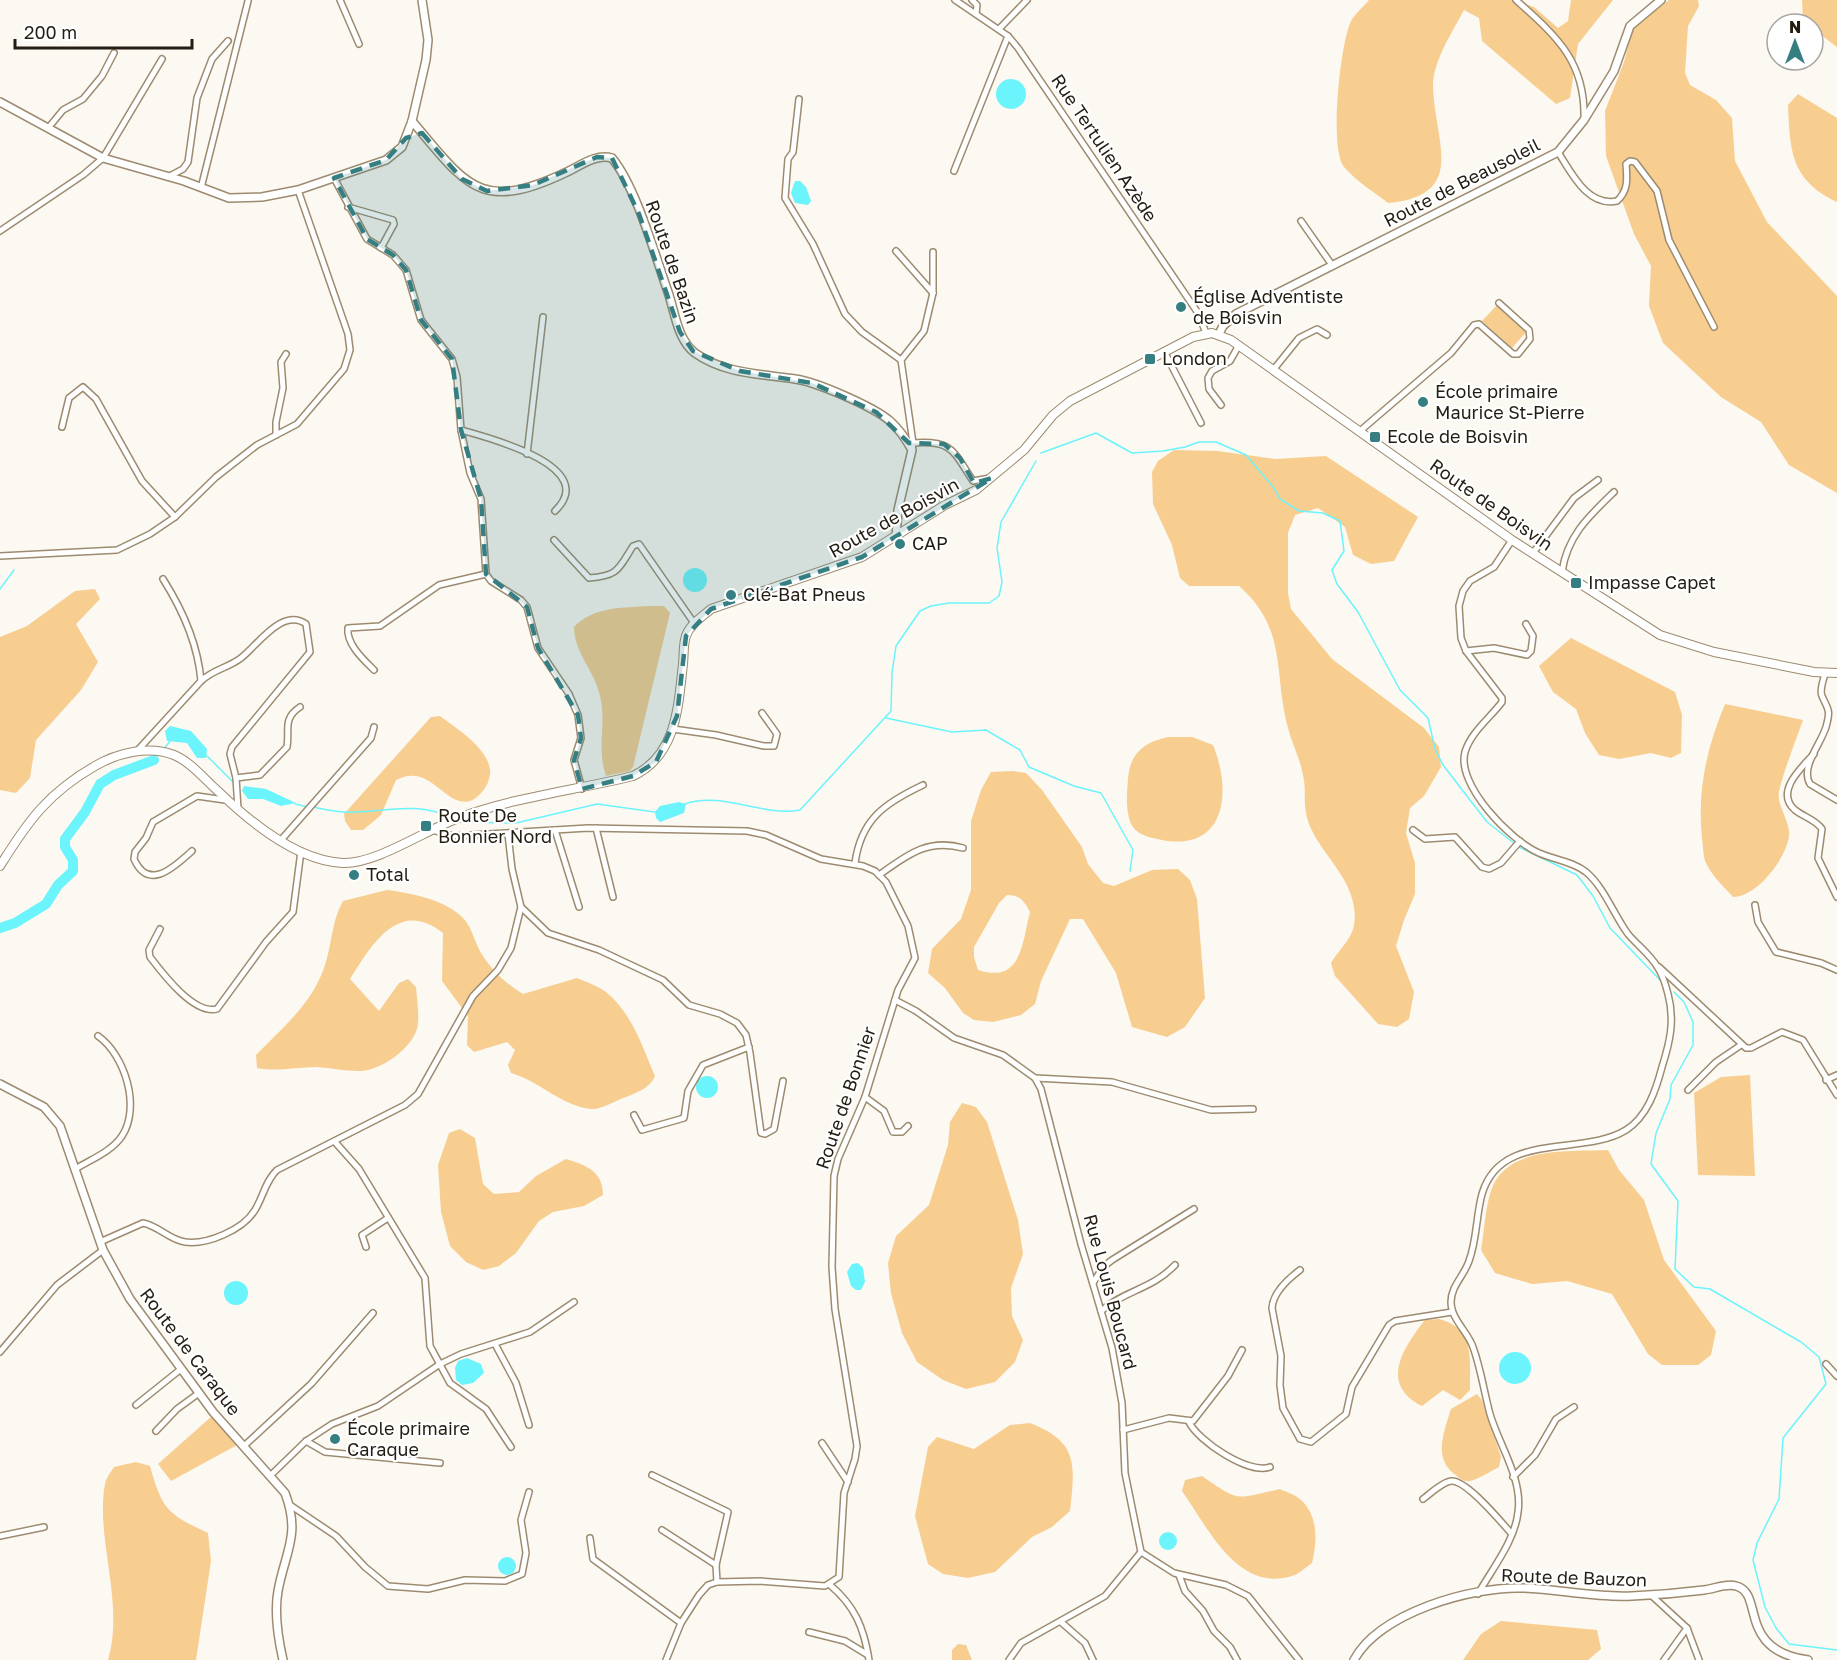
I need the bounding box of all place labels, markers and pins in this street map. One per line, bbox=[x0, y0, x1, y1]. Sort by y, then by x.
place label: Église Adventiste de Boisvin bbox=[1193, 285, 1343, 328]
marker: Église Adventiste de Boisvin bbox=[1174, 300, 1188, 314]
place label: London bbox=[1162, 347, 1227, 369]
marker: London bbox=[1143, 352, 1157, 366]
place label: École primaire Maurice St-Pierre bbox=[1435, 380, 1584, 423]
marker: École primaire Maurice St-Pierre bbox=[1416, 395, 1430, 409]
place label: Ecole de Boisvin bbox=[1387, 425, 1528, 447]
marker: Ecole de Boisvin bbox=[1368, 430, 1382, 444]
place label: CAP bbox=[912, 532, 948, 554]
marker: CAP bbox=[893, 537, 907, 551]
place label: Impasse Capet bbox=[1588, 571, 1716, 593]
marker: Impasse Capet bbox=[1569, 576, 1583, 590]
place label: Clé-Bat Pneus bbox=[743, 583, 866, 605]
marker: Clé-Bat Pneus bbox=[724, 588, 738, 602]
place label: Route De Bonnier Nord bbox=[438, 804, 552, 847]
marker: Route De Bonnier Nord bbox=[419, 819, 433, 833]
place label: Total bbox=[366, 863, 410, 885]
marker: Total bbox=[347, 868, 361, 882]
place label: École primaire Caraque bbox=[347, 1417, 470, 1460]
marker: École primaire Caraque bbox=[328, 1432, 342, 1446]

